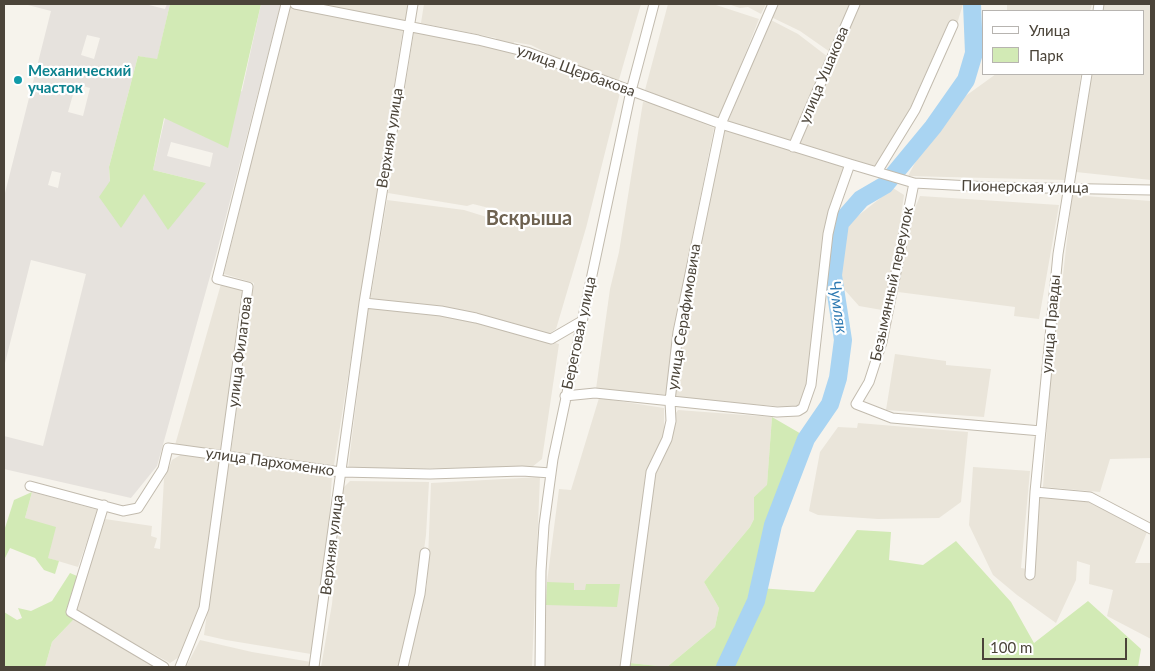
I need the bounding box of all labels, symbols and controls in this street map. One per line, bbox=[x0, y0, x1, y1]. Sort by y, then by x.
legend bbox=[982, 10, 1145, 75]
text: Улица bbox=[1029, 21, 1070, 39]
street label: улица Ушакова bbox=[795, 24, 853, 126]
street label: улица Щербакова bbox=[514, 41, 638, 101]
text: Парк bbox=[1029, 46, 1063, 64]
place label: Механический участок bbox=[28, 62, 131, 97]
marker: Механический участок bbox=[12, 74, 24, 86]
street label: Верхняя улица bbox=[373, 87, 407, 189]
street label: Пионерская улица bbox=[961, 177, 1089, 197]
street label: Безымянный переулок bbox=[867, 205, 917, 363]
district label: Вскрыша bbox=[486, 207, 572, 231]
street label: улица Серафимовича bbox=[664, 242, 704, 392]
street label: улица Правды bbox=[1038, 274, 1064, 374]
street label: Береговая улица bbox=[558, 275, 600, 391]
water label: Чумляк bbox=[825, 280, 851, 334]
street label: улица Филатова bbox=[224, 295, 256, 409]
street label: улица Пархоменко bbox=[205, 444, 335, 480]
street label: Верхняя улица bbox=[317, 494, 347, 596]
scale bar bbox=[985, 628, 1130, 660]
text: 100 m bbox=[990, 638, 1032, 656]

